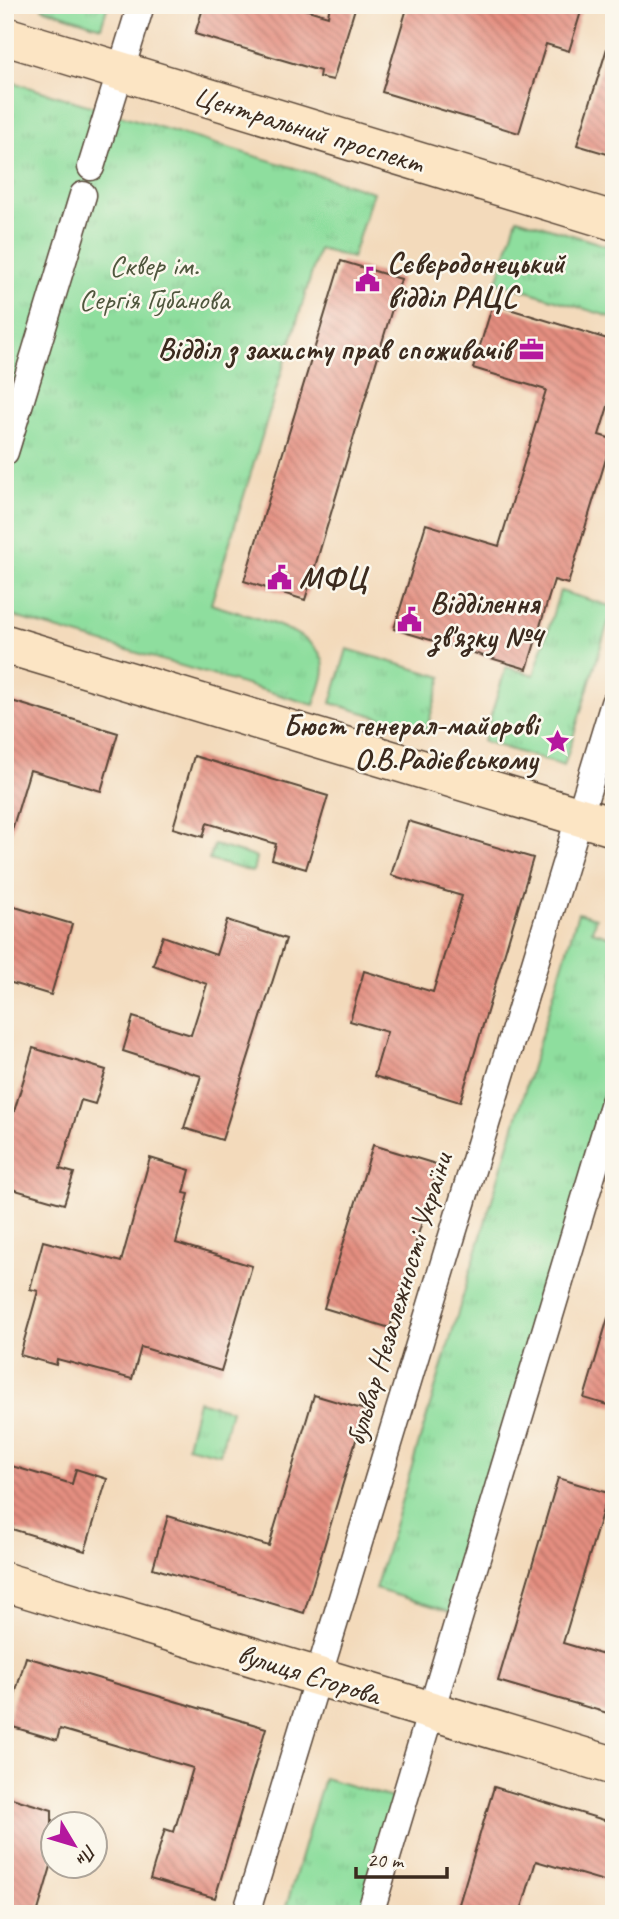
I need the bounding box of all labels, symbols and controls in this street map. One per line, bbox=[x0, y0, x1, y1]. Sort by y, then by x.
street label: Центральний проспект bbox=[189, 76, 430, 182]
place label: Сєвєродонецький відділ РАЦС bbox=[387, 244, 567, 316]
park label: Сквер ім. Сергія Губанова bbox=[79, 246, 231, 318]
public building icon: Сєвєродонецький відділ РАЦС bbox=[353, 266, 381, 294]
place label: Відділ з захисту прав споживачів bbox=[158, 330, 518, 369]
office icon: Відділ з захисту прав споживачів bbox=[518, 335, 546, 363]
place label: МФЦ bbox=[299, 559, 370, 597]
public building icon: МФЦ bbox=[265, 564, 293, 592]
place label: Відділення зв'язку №4 bbox=[427, 584, 546, 657]
public building icon: Відділення зв'язку №4 bbox=[396, 606, 424, 634]
place label: Бюст генерал-майорові О.В.Радієвському bbox=[283, 706, 542, 779]
place icon: Бюст генерал-майорові О.В.Радієвському bbox=[544, 728, 572, 756]
street label: бульвар Незалежності України bbox=[335, 1146, 461, 1450]
street label: вулиця Єгорова bbox=[233, 1634, 387, 1714]
north arrow bbox=[38, 1811, 108, 1881]
scale bar bbox=[356, 1835, 448, 1879]
text: Пн bbox=[70, 1840, 102, 1871]
text: 20 m bbox=[367, 1847, 405, 1873]

